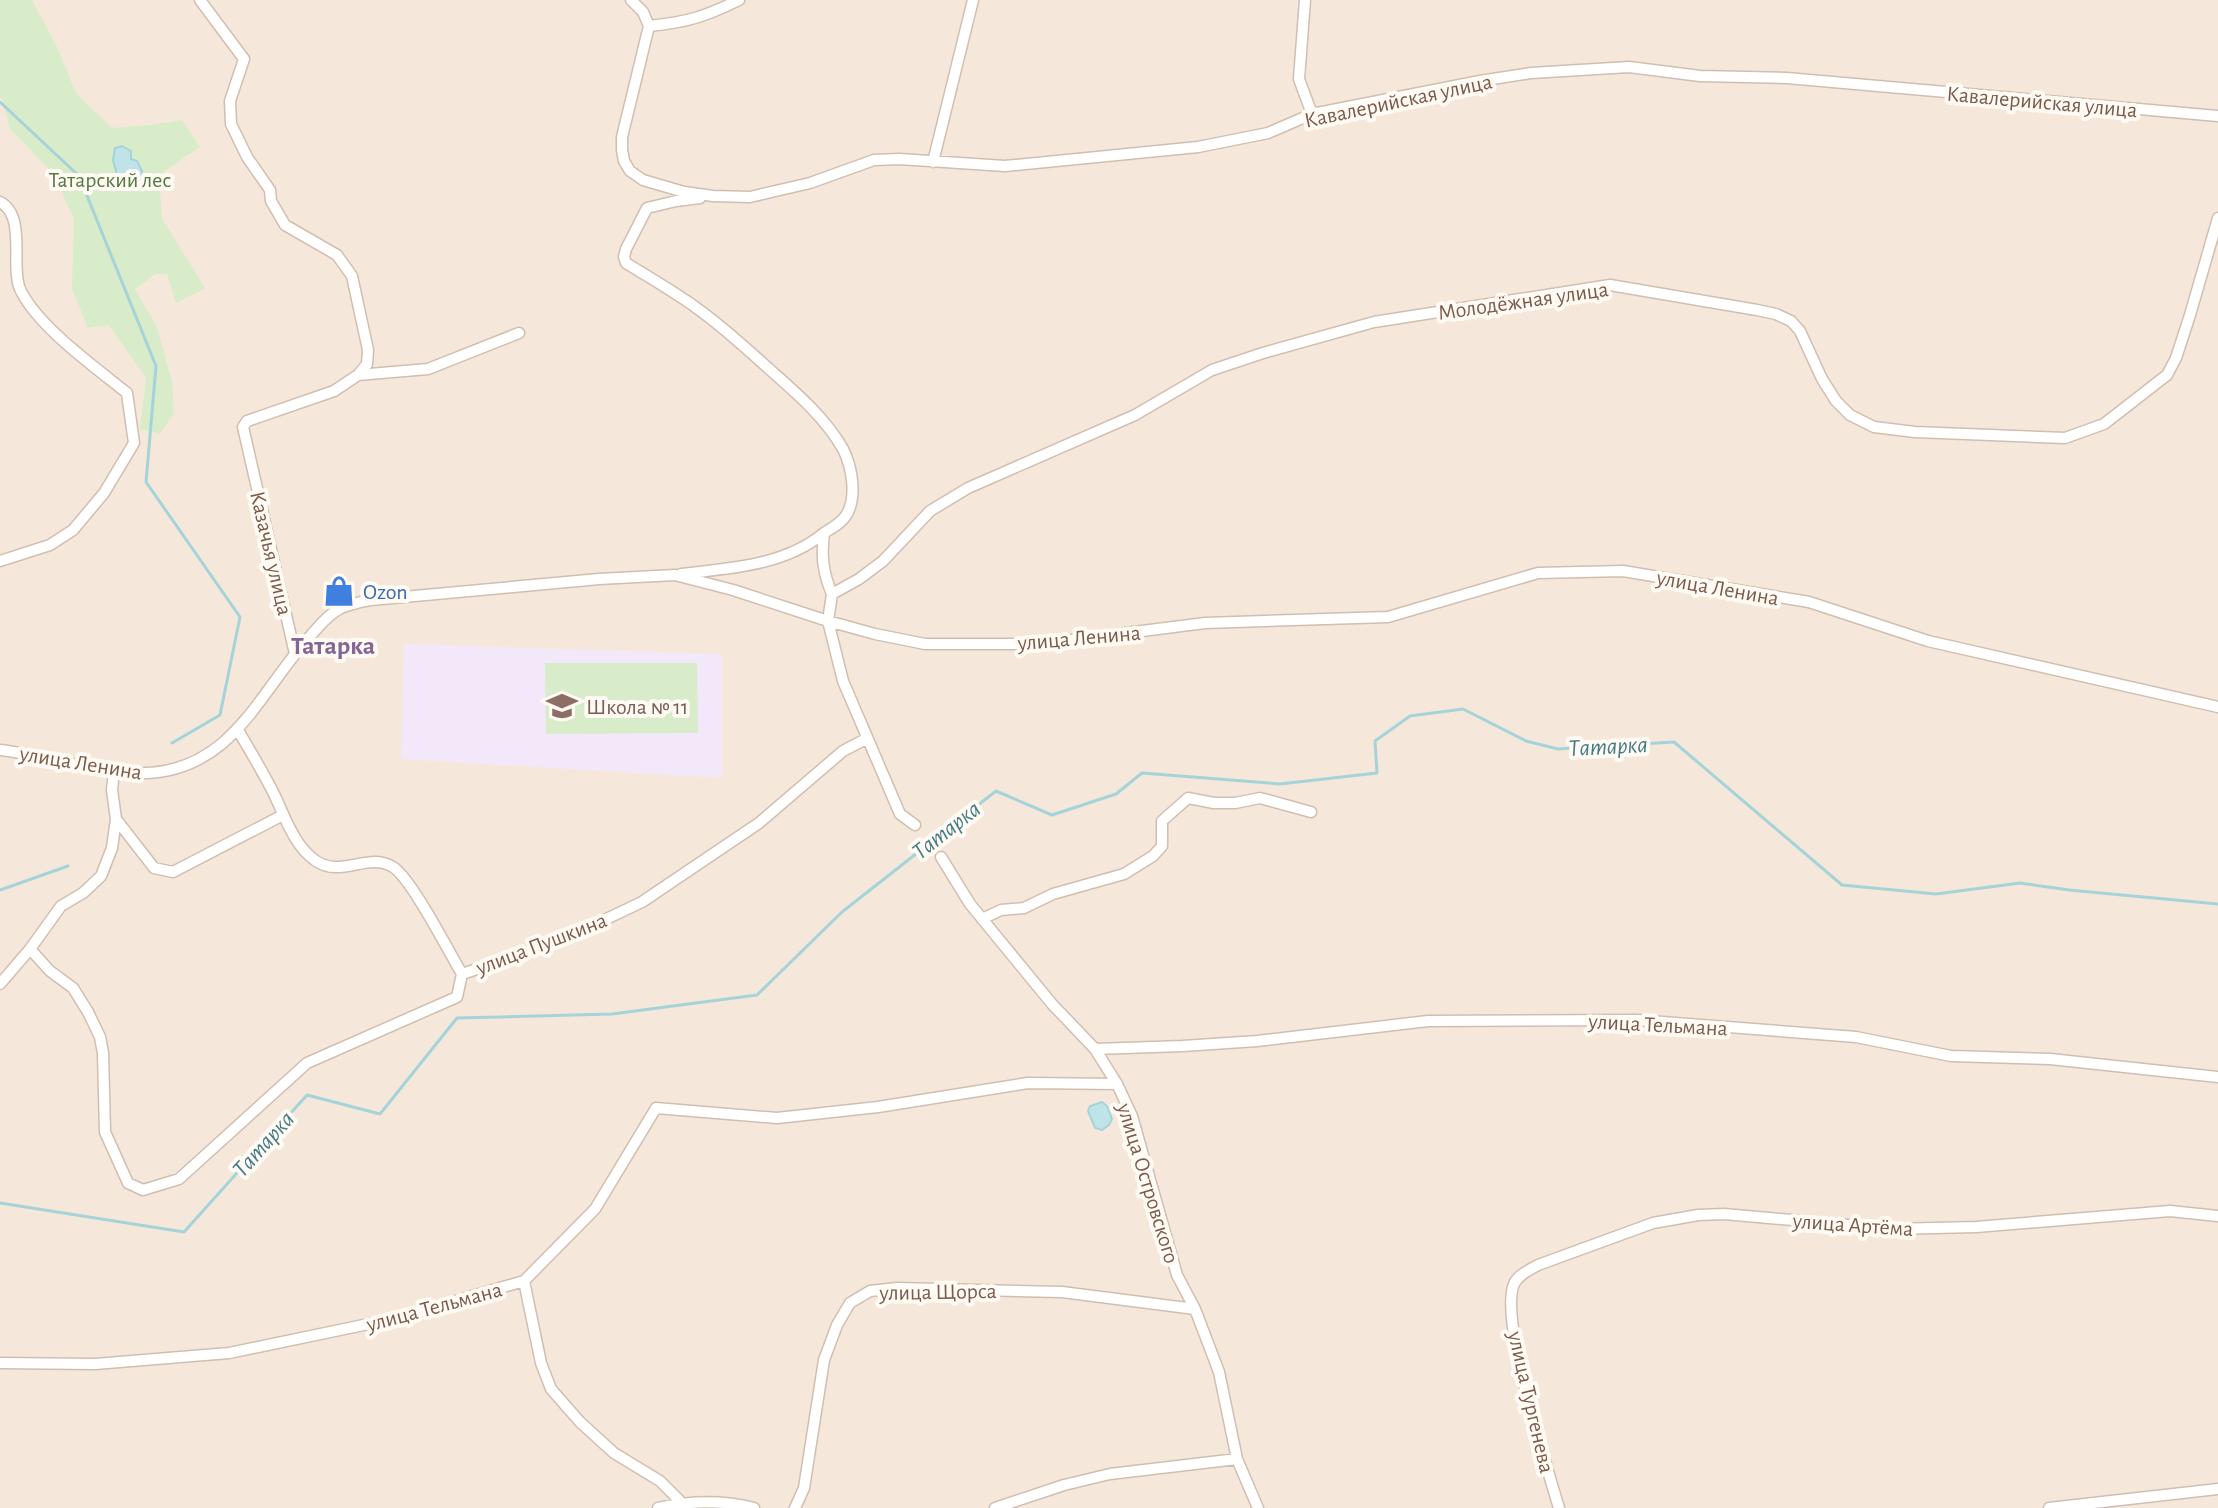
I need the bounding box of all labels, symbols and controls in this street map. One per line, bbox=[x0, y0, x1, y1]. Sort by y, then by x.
street label: Кавалерийская улица bbox=[1302, 70, 1494, 132]
street label: Кавалерийская улица bbox=[1946, 83, 2138, 121]
park label: Татарский лес bbox=[49, 169, 171, 191]
street label: Молодёжная улица bbox=[1436, 278, 1610, 324]
street label: Казачья улица bbox=[246, 489, 296, 617]
street label: улица Ленина bbox=[1654, 566, 1781, 610]
shop icon: Ozon bbox=[322, 574, 356, 608]
place label: Ozon bbox=[363, 581, 408, 603]
street label: улица Ленина bbox=[1016, 622, 1142, 654]
district label: Татарка bbox=[291, 633, 375, 659]
school or university icon: Школа № 11 bbox=[545, 689, 579, 723]
place label: Школа № 11 bbox=[586, 696, 688, 718]
water label: Татарка bbox=[1568, 733, 1648, 761]
street label: улица Ленина bbox=[17, 742, 144, 784]
water label: Татарка bbox=[908, 797, 985, 865]
street label: улица Пушкина bbox=[472, 909, 610, 979]
street label: улица Тельмана bbox=[1587, 1010, 1728, 1040]
street label: улица Островского bbox=[1113, 1100, 1183, 1266]
water label: Татарка bbox=[228, 1107, 299, 1182]
street label: улица Артёма bbox=[1791, 1210, 1914, 1240]
street label: улица Тельмана bbox=[363, 1278, 504, 1336]
street label: улица Щорса bbox=[878, 1280, 997, 1304]
street label: улица Тургенева bbox=[1504, 1328, 1558, 1475]

